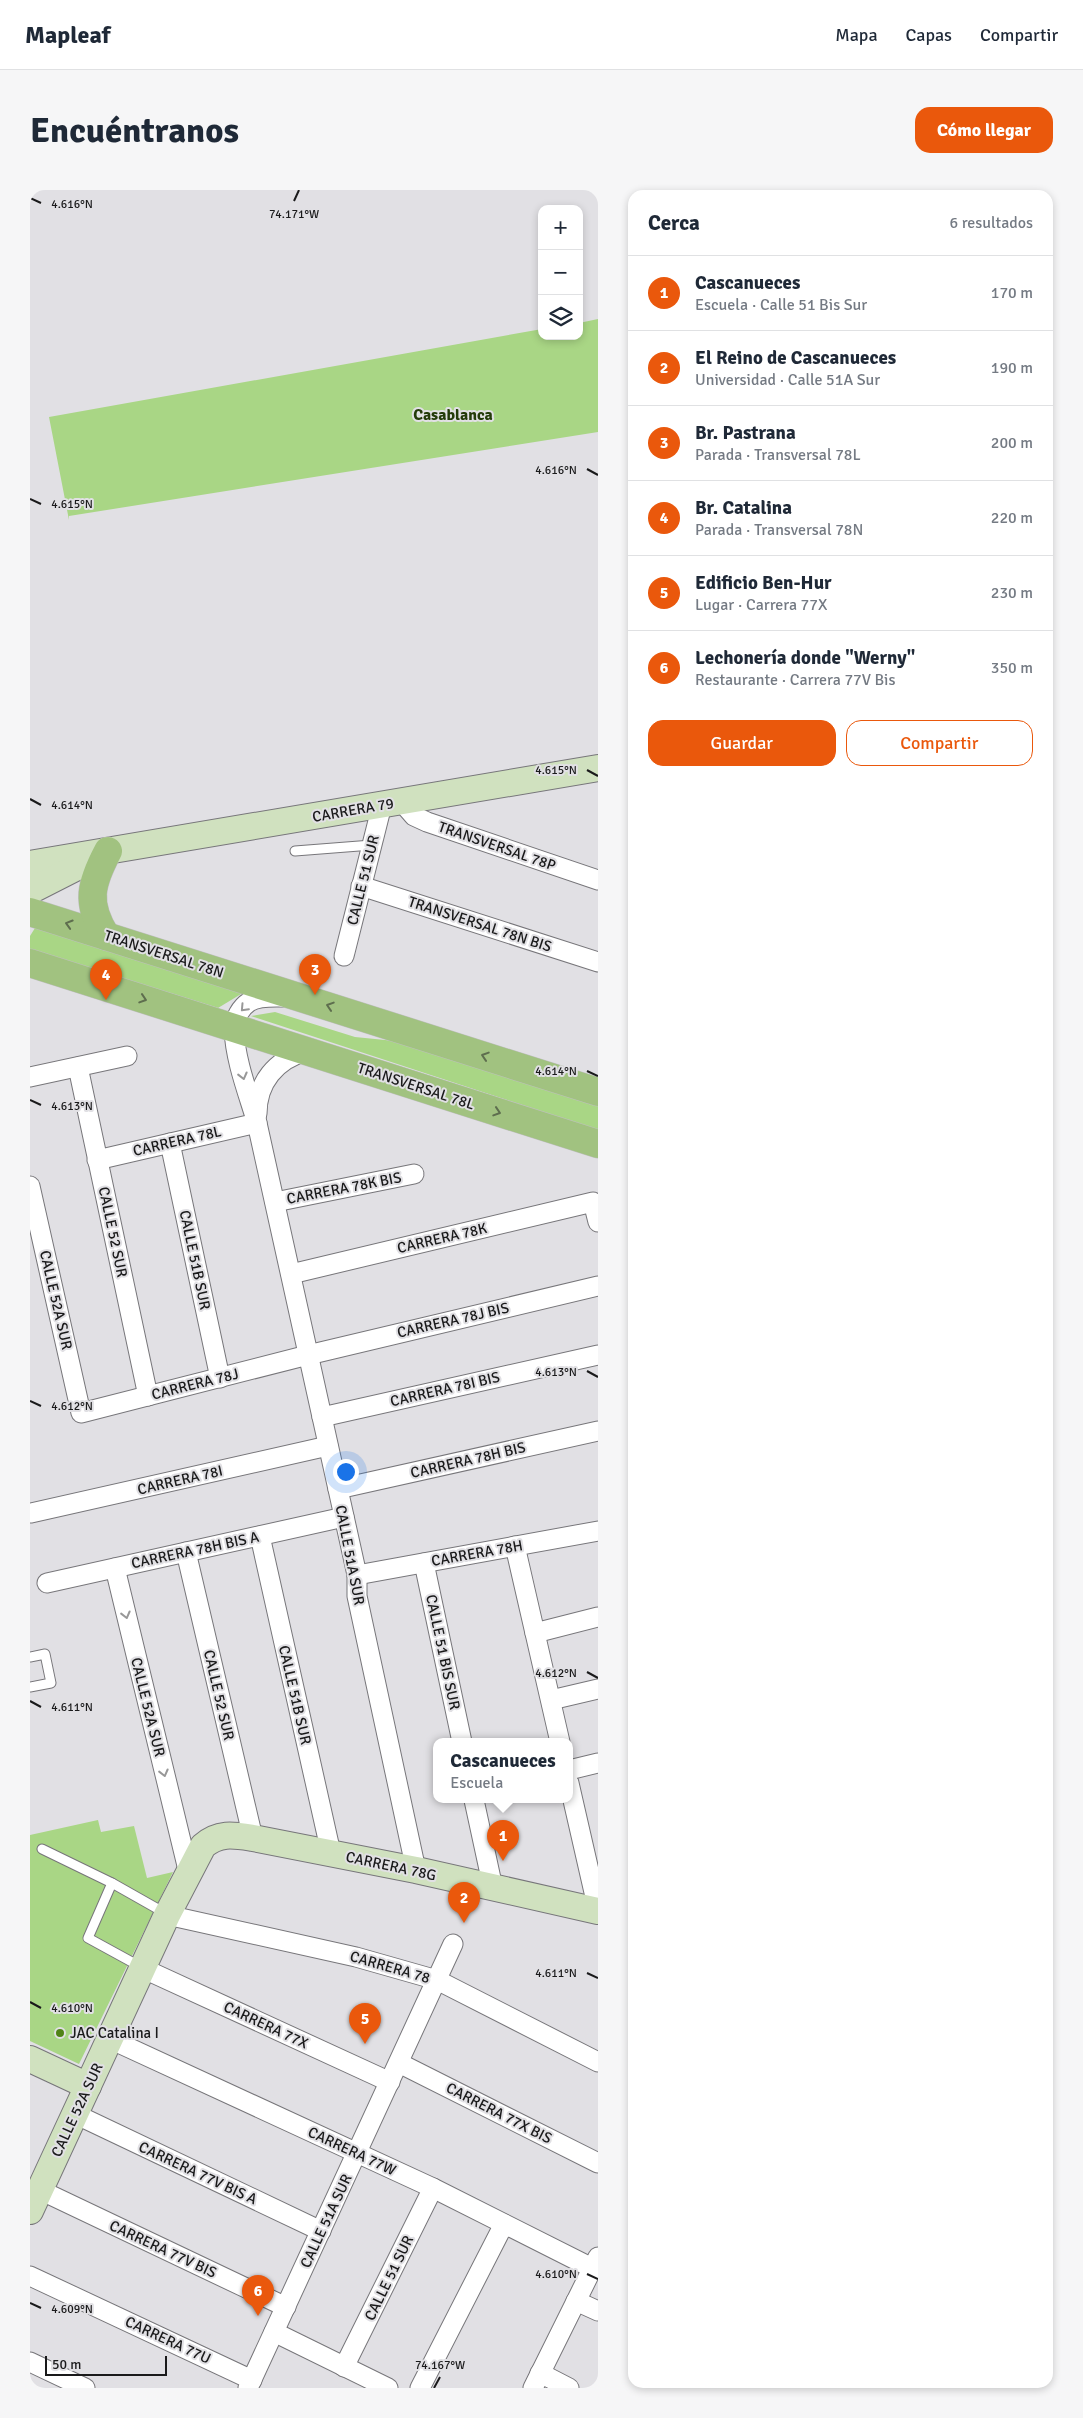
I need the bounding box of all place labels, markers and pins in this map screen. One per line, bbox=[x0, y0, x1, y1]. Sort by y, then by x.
pin: 3 bbox=[299, 954, 331, 995]
pin: 4 bbox=[90, 959, 122, 1000]
pin: 1 bbox=[487, 1820, 519, 1861]
pin: 2 bbox=[448, 1882, 480, 1923]
pin: 5 bbox=[349, 2003, 381, 2044]
place label: JAC Catalina I bbox=[70, 2024, 159, 2042]
marker: JAC Catalina I bbox=[54, 2027, 66, 2039]
pin: 6 bbox=[242, 2275, 274, 2316]

